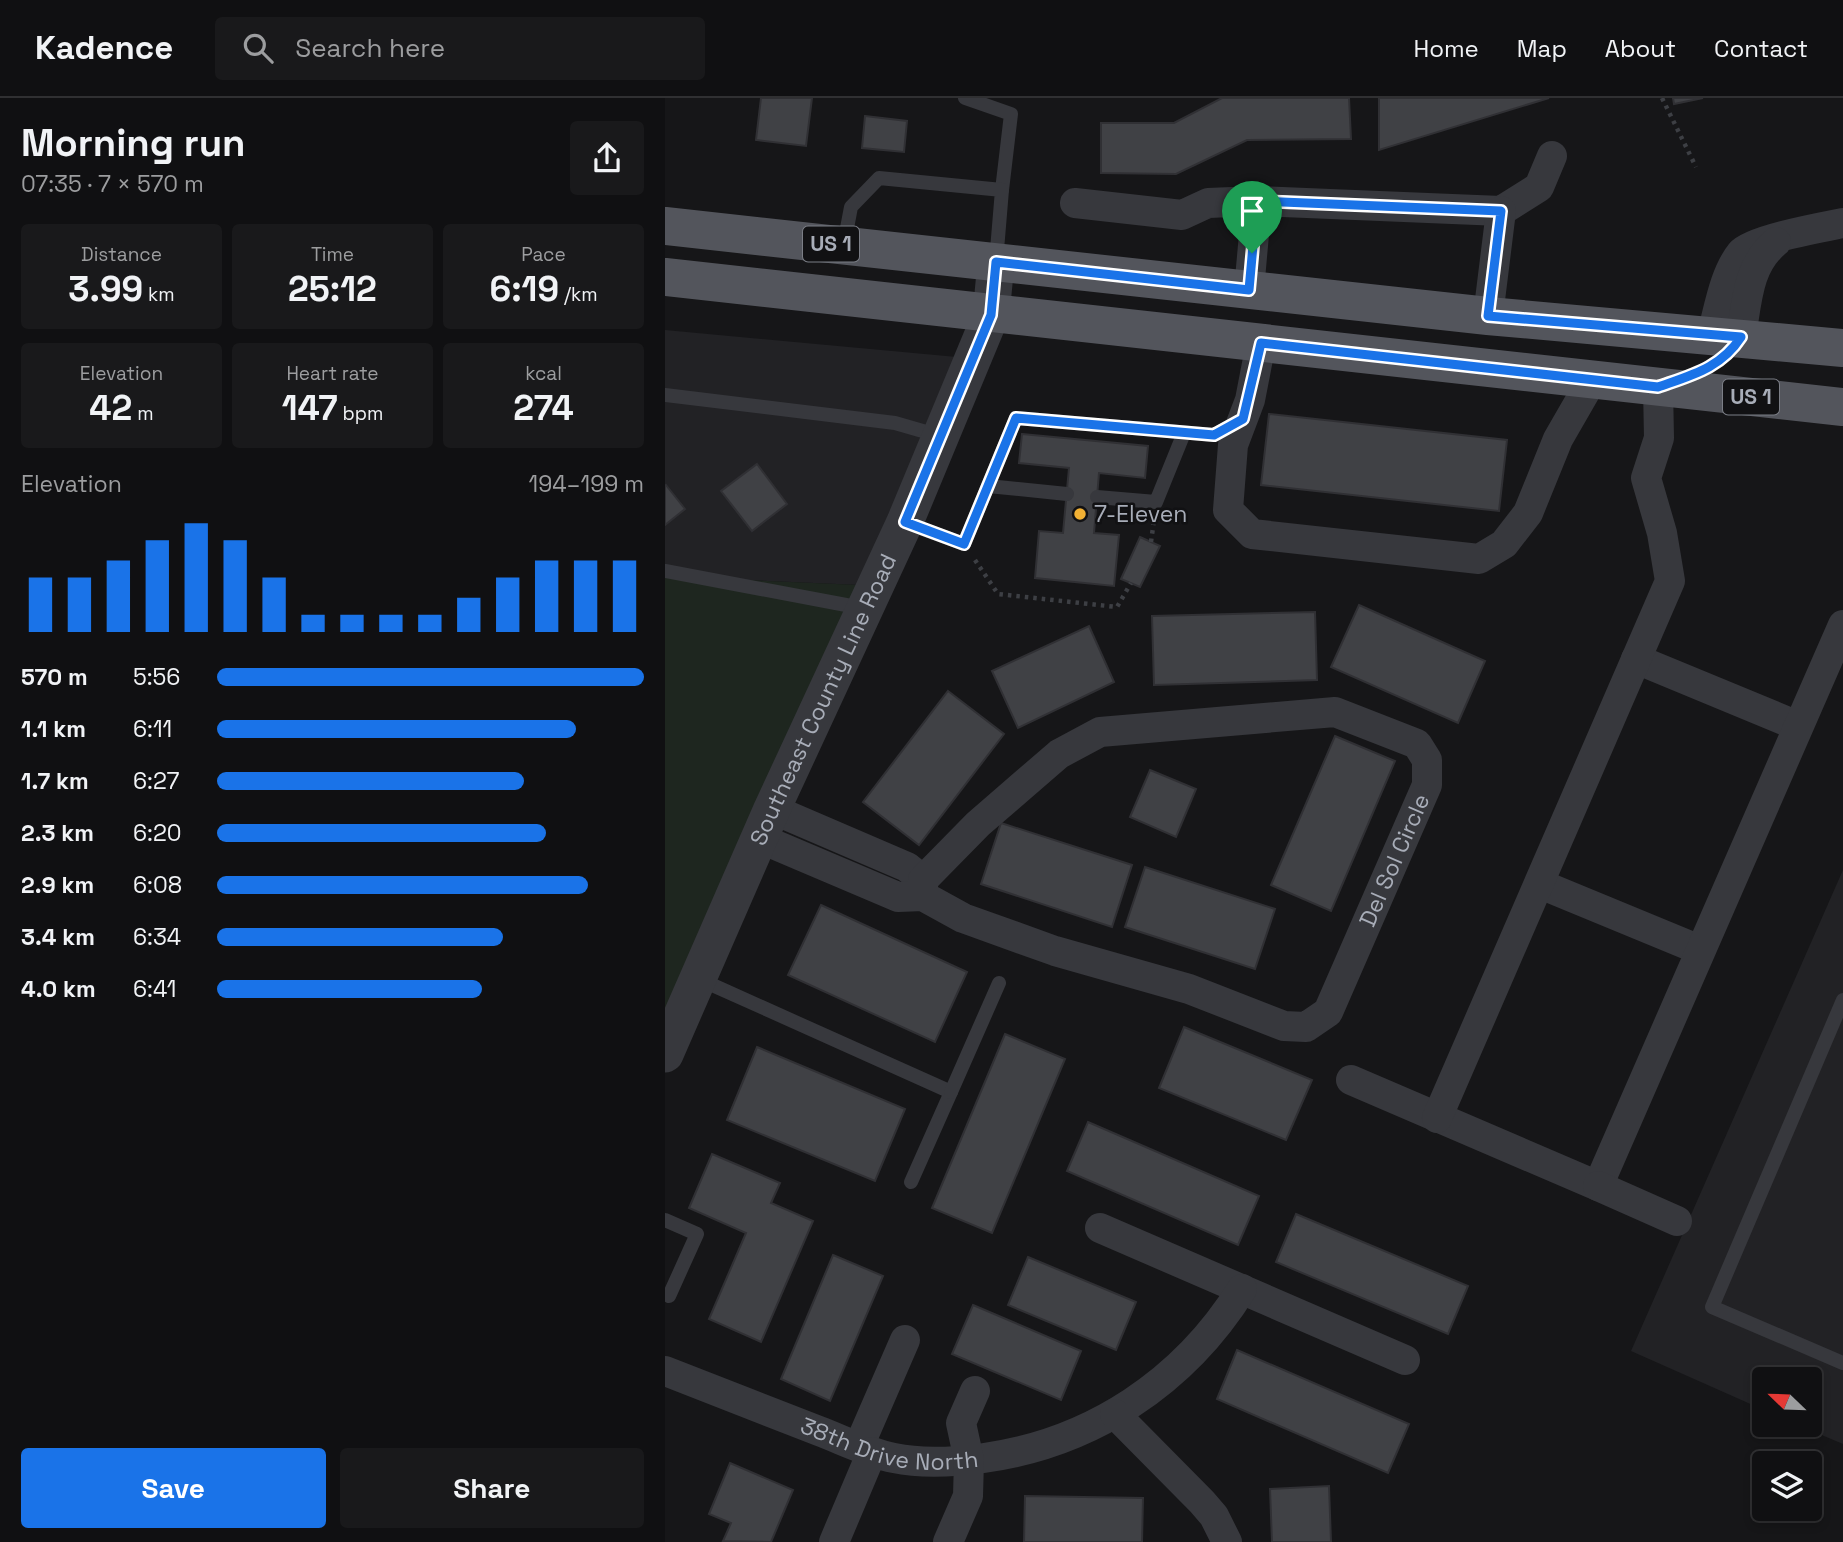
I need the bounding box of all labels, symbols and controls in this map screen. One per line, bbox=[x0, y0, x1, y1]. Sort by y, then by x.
search box bbox=[215, 17, 705, 80]
text: Kadence bbox=[35, 27, 173, 69]
icon: search bbox=[239, 29, 277, 67]
text: Search here bbox=[295, 31, 445, 65]
text: Home bbox=[1413, 33, 1479, 64]
text: Map bbox=[1517, 33, 1567, 64]
text: About bbox=[1605, 33, 1676, 64]
text: Contact bbox=[1714, 33, 1808, 64]
text: Morning run bbox=[21, 119, 246, 167]
button: share bbox=[570, 121, 644, 195]
text: 07:35 · 7 × 570 m bbox=[21, 169, 204, 199]
pin bbox=[1222, 181, 1282, 253]
icon: arrive bbox=[1233, 192, 1271, 230]
road number: US 1 bbox=[803, 226, 859, 262]
text: Distance bbox=[81, 242, 162, 267]
text: Time bbox=[311, 242, 354, 267]
text: Pace bbox=[521, 242, 566, 267]
text: 3.99 bbox=[68, 267, 143, 311]
text: 25:12 bbox=[288, 267, 377, 311]
text: 6:19 bbox=[490, 267, 559, 311]
text: km bbox=[143, 282, 175, 307]
text: /km bbox=[559, 282, 598, 307]
text: Elevation bbox=[80, 361, 163, 386]
text: Heart rate bbox=[286, 361, 379, 386]
text: kcal bbox=[525, 361, 562, 386]
road number: US 1 bbox=[1723, 380, 1779, 414]
text: 42 bbox=[89, 386, 132, 430]
text: 147 bbox=[282, 386, 338, 430]
text: 274 bbox=[513, 386, 574, 430]
text: m bbox=[132, 401, 154, 426]
text: bpm bbox=[338, 401, 383, 426]
text: Elevation bbox=[21, 469, 122, 499]
text: 194–199 m bbox=[529, 469, 644, 499]
place label: 7-Eleven bbox=[1094, 499, 1187, 529]
marker: 7-Eleven bbox=[1072, 506, 1088, 522]
street label: Southeast County Line Road bbox=[743, 549, 903, 850]
text: 570 m bbox=[21, 662, 88, 692]
text: 5:56 bbox=[133, 662, 180, 692]
text: 1.1 km bbox=[21, 714, 86, 744]
text: 6:11 bbox=[133, 714, 172, 744]
text: 1.7 km bbox=[21, 766, 89, 796]
text: 6:27 bbox=[133, 766, 180, 796]
street label: Del Sol Circle bbox=[1352, 789, 1436, 931]
text: 2.3 km bbox=[21, 818, 94, 848]
text: 6:20 bbox=[133, 818, 182, 848]
text: 2.9 km bbox=[21, 870, 94, 900]
text: 6:08 bbox=[133, 870, 182, 900]
text: 3.4 km bbox=[21, 922, 95, 952]
text: 6:34 bbox=[133, 922, 181, 952]
text: 4.0 km bbox=[21, 974, 96, 1004]
text: 6:41 bbox=[133, 974, 176, 1004]
north arrow bbox=[1752, 1367, 1822, 1437]
map controls bbox=[1752, 1367, 1822, 1521]
street label: 38th Drive North bbox=[796, 1410, 980, 1477]
button: Save bbox=[21, 1448, 326, 1528]
button: Share bbox=[340, 1448, 644, 1528]
button: layers bbox=[1752, 1451, 1822, 1521]

